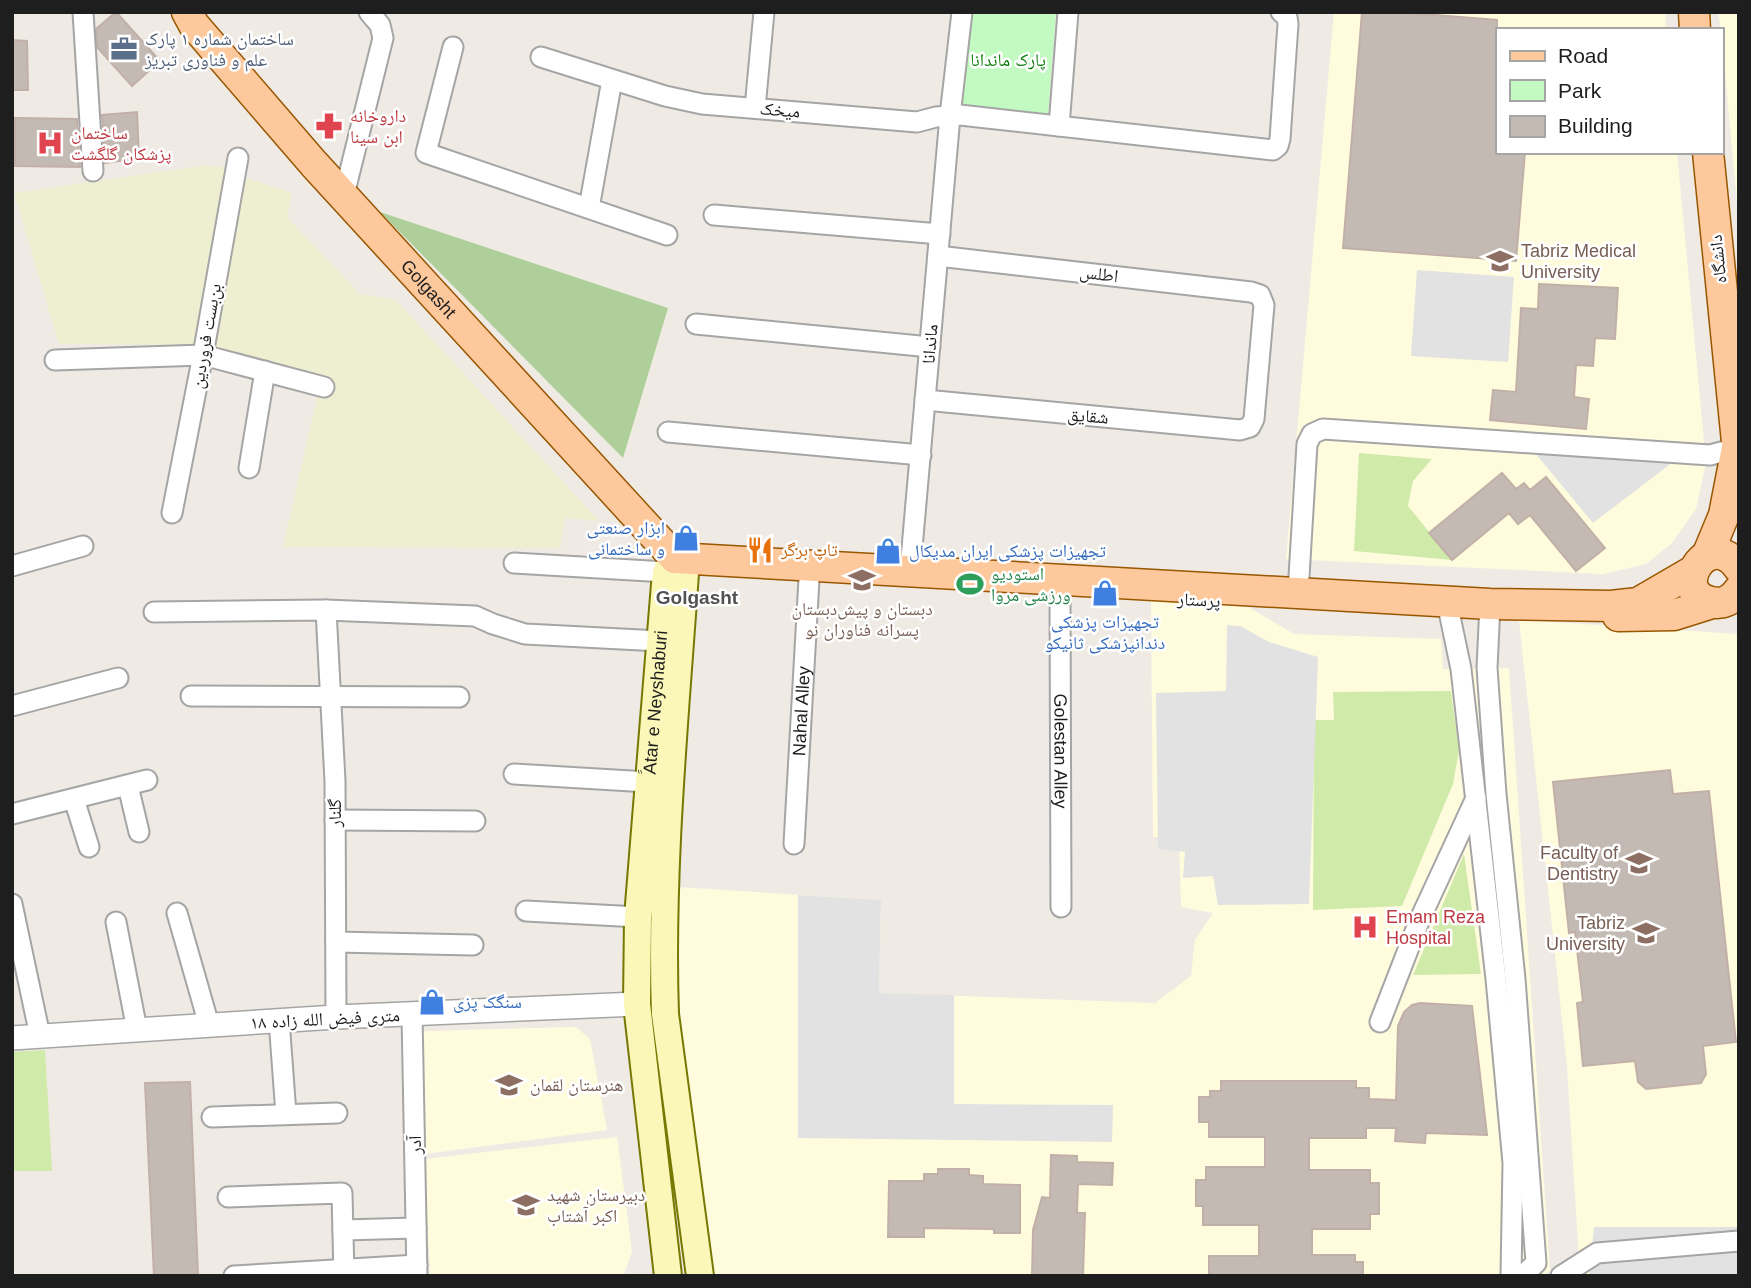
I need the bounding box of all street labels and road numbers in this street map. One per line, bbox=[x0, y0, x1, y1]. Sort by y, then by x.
street label: میخک bbox=[759, 98, 801, 122]
street label: دانشگاه bbox=[1706, 234, 1730, 284]
street label: Golgasht bbox=[397, 256, 460, 322]
street label: اطلس bbox=[1078, 262, 1120, 287]
street label: بن‌بست فروردین bbox=[187, 282, 226, 390]
street label: ماندانا bbox=[918, 323, 942, 365]
street label: شقایق bbox=[1067, 404, 1109, 429]
street label: پرستار bbox=[1176, 589, 1221, 612]
street label: ََAtar e Neyshaburi bbox=[637, 630, 671, 775]
street label: Nahal Alley bbox=[789, 666, 814, 757]
street label: Golestan Alley bbox=[1050, 693, 1071, 809]
street label: گلنار bbox=[325, 798, 345, 828]
street label: ۱۸ متری فیض الله زاده bbox=[250, 1005, 400, 1034]
street label: آدر bbox=[405, 1135, 425, 1156]

